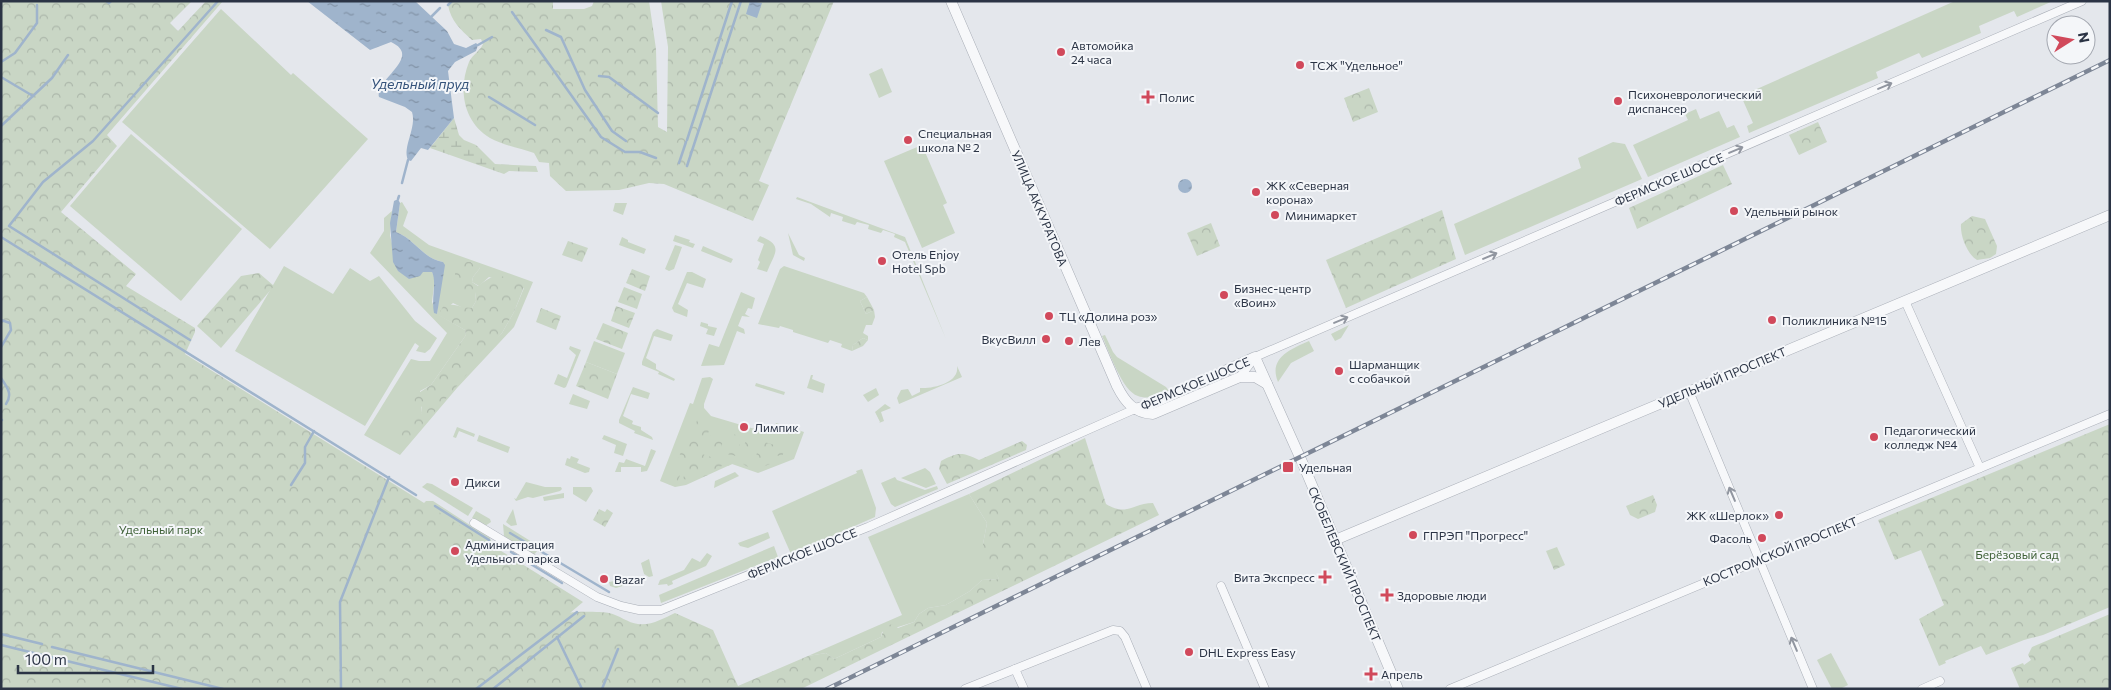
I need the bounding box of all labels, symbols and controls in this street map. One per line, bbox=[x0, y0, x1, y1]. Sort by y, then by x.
north arrow bbox=[2046, 15, 2096, 65]
text: N bbox=[2075, 31, 2094, 44]
place label: Автомойка 24 часа bbox=[1071, 38, 1134, 66]
marker: Автомойка 24 часа bbox=[1055, 46, 1067, 58]
place label: ТСЖ "Удельное" bbox=[1310, 58, 1403, 72]
marker: ТСЖ "Удельное" bbox=[1294, 59, 1306, 71]
water label: Удельный пруд bbox=[371, 75, 469, 92]
one-way arrow bbox=[1877, 80, 1892, 90]
place label: Психоневрологический диспансер bbox=[1628, 87, 1762, 115]
marker: Полис bbox=[1141, 90, 1155, 104]
place label: Полис bbox=[1159, 90, 1195, 104]
marker: Психоневрологический диспансер bbox=[1612, 95, 1624, 107]
place label: Специальная школа № 2 bbox=[918, 126, 992, 154]
marker: Специальная школа № 2 bbox=[902, 134, 914, 146]
one-way arrow bbox=[1728, 145, 1743, 155]
street label: УЛИЦА АККУРАТОВА bbox=[1009, 148, 1071, 268]
street label: ФЕРМСКОЕ ШОССЕ bbox=[1612, 150, 1726, 208]
place label: ЖК «Северная корона» bbox=[1266, 178, 1349, 206]
marker: ЖК «Северная корона» bbox=[1250, 186, 1262, 198]
place label: Удельный рынок bbox=[1744, 204, 1839, 218]
marker: Удельный рынок bbox=[1728, 205, 1740, 217]
place label: Минимаркет bbox=[1285, 208, 1357, 222]
marker: Минимаркет bbox=[1269, 209, 1281, 221]
place label: Отель Enjoy Hotel Spb bbox=[892, 247, 959, 275]
one-way arrow bbox=[1482, 250, 1497, 260]
marker: Отель Enjoy Hotel Spb bbox=[876, 255, 888, 267]
place label: Бизнес-центр «Воин» bbox=[1234, 281, 1311, 309]
marker: Бизнес-центр «Воин» bbox=[1218, 289, 1230, 301]
place label: ТЦ «Долина роз» bbox=[1059, 309, 1158, 323]
marker: ТЦ «Долина роз» bbox=[1043, 310, 1055, 322]
place label: Поликлиника №15 bbox=[1782, 313, 1887, 327]
marker: Поликлиника №15 bbox=[1766, 314, 1778, 326]
one-way arrow bbox=[1333, 315, 1348, 325]
place label: ВкусВилл bbox=[981, 332, 1036, 346]
marker: ВкусВилл bbox=[1040, 333, 1052, 345]
place label: Лев bbox=[1079, 334, 1101, 348]
marker: Лев bbox=[1063, 335, 1075, 347]
street label: УДЕЛЬНЫЙ ПРОСПЕКТ bbox=[1656, 344, 1788, 410]
street label: ФЕРМСКОЕ ШОССЕ bbox=[1138, 354, 1252, 412]
place label: Шарманщик с собачкой bbox=[1349, 357, 1420, 385]
marker: Шарманщик с собачкой bbox=[1333, 365, 1345, 377]
place label: Лимпик bbox=[754, 420, 799, 434]
marker: Лимпик bbox=[738, 421, 750, 433]
place label: Педагогический колледж №4 bbox=[1884, 423, 1976, 451]
marker: Педагогический колледж №4 bbox=[1868, 431, 1880, 443]
marker: Удельная bbox=[1281, 460, 1295, 474]
place label: Удельная bbox=[1299, 460, 1352, 474]
place label: Дикси bbox=[465, 475, 500, 489]
marker: Дикси bbox=[449, 476, 461, 488]
street label: СКОБЕЛЕВСКИЙ ПРОСПЕКТ bbox=[1306, 484, 1384, 644]
one-way arrow bbox=[1726, 487, 1736, 502]
place label: ЖК «Шерлок» bbox=[1686, 508, 1769, 522]
marker: ЖК «Шерлок» bbox=[1773, 509, 1785, 521]
street label: КОСТРОМСКОЙ ПРОСПЕКТ bbox=[1701, 513, 1859, 588]
park label: Удельный парк bbox=[119, 522, 204, 536]
street label: ФЕРМСКОЕ ШОССЕ bbox=[745, 525, 859, 581]
place label: ГПРЭП "Прогресс" bbox=[1423, 528, 1528, 542]
marker: ГПРЭП "Прогресс" bbox=[1407, 529, 1419, 541]
place label: Фасоль bbox=[1709, 531, 1752, 545]
marker: Фасоль bbox=[1756, 532, 1768, 544]
place label: Администрация Удельного парка bbox=[465, 537, 560, 565]
marker: Администрация Удельного парка bbox=[449, 545, 461, 557]
park label: Берёзовый сад bbox=[1975, 547, 2059, 561]
place label: Вита Экспресс bbox=[1234, 570, 1315, 584]
marker: Вита Экспресс bbox=[1319, 571, 1331, 583]
place label: Bazar bbox=[614, 572, 645, 586]
marker: Bazar bbox=[598, 573, 610, 585]
place label: Здоровые люди bbox=[1397, 588, 1487, 602]
marker: Здоровые люди bbox=[1381, 589, 1393, 601]
one-way arrow bbox=[1789, 637, 1799, 652]
scale bar bbox=[18, 642, 152, 674]
place label: DHL Express Easy bbox=[1199, 645, 1296, 659]
marker: DHL Express Easy bbox=[1183, 646, 1195, 658]
text: 100 m bbox=[25, 650, 67, 668]
place label: Апрель bbox=[1381, 667, 1423, 681]
marker: Апрель bbox=[1365, 668, 1377, 680]

